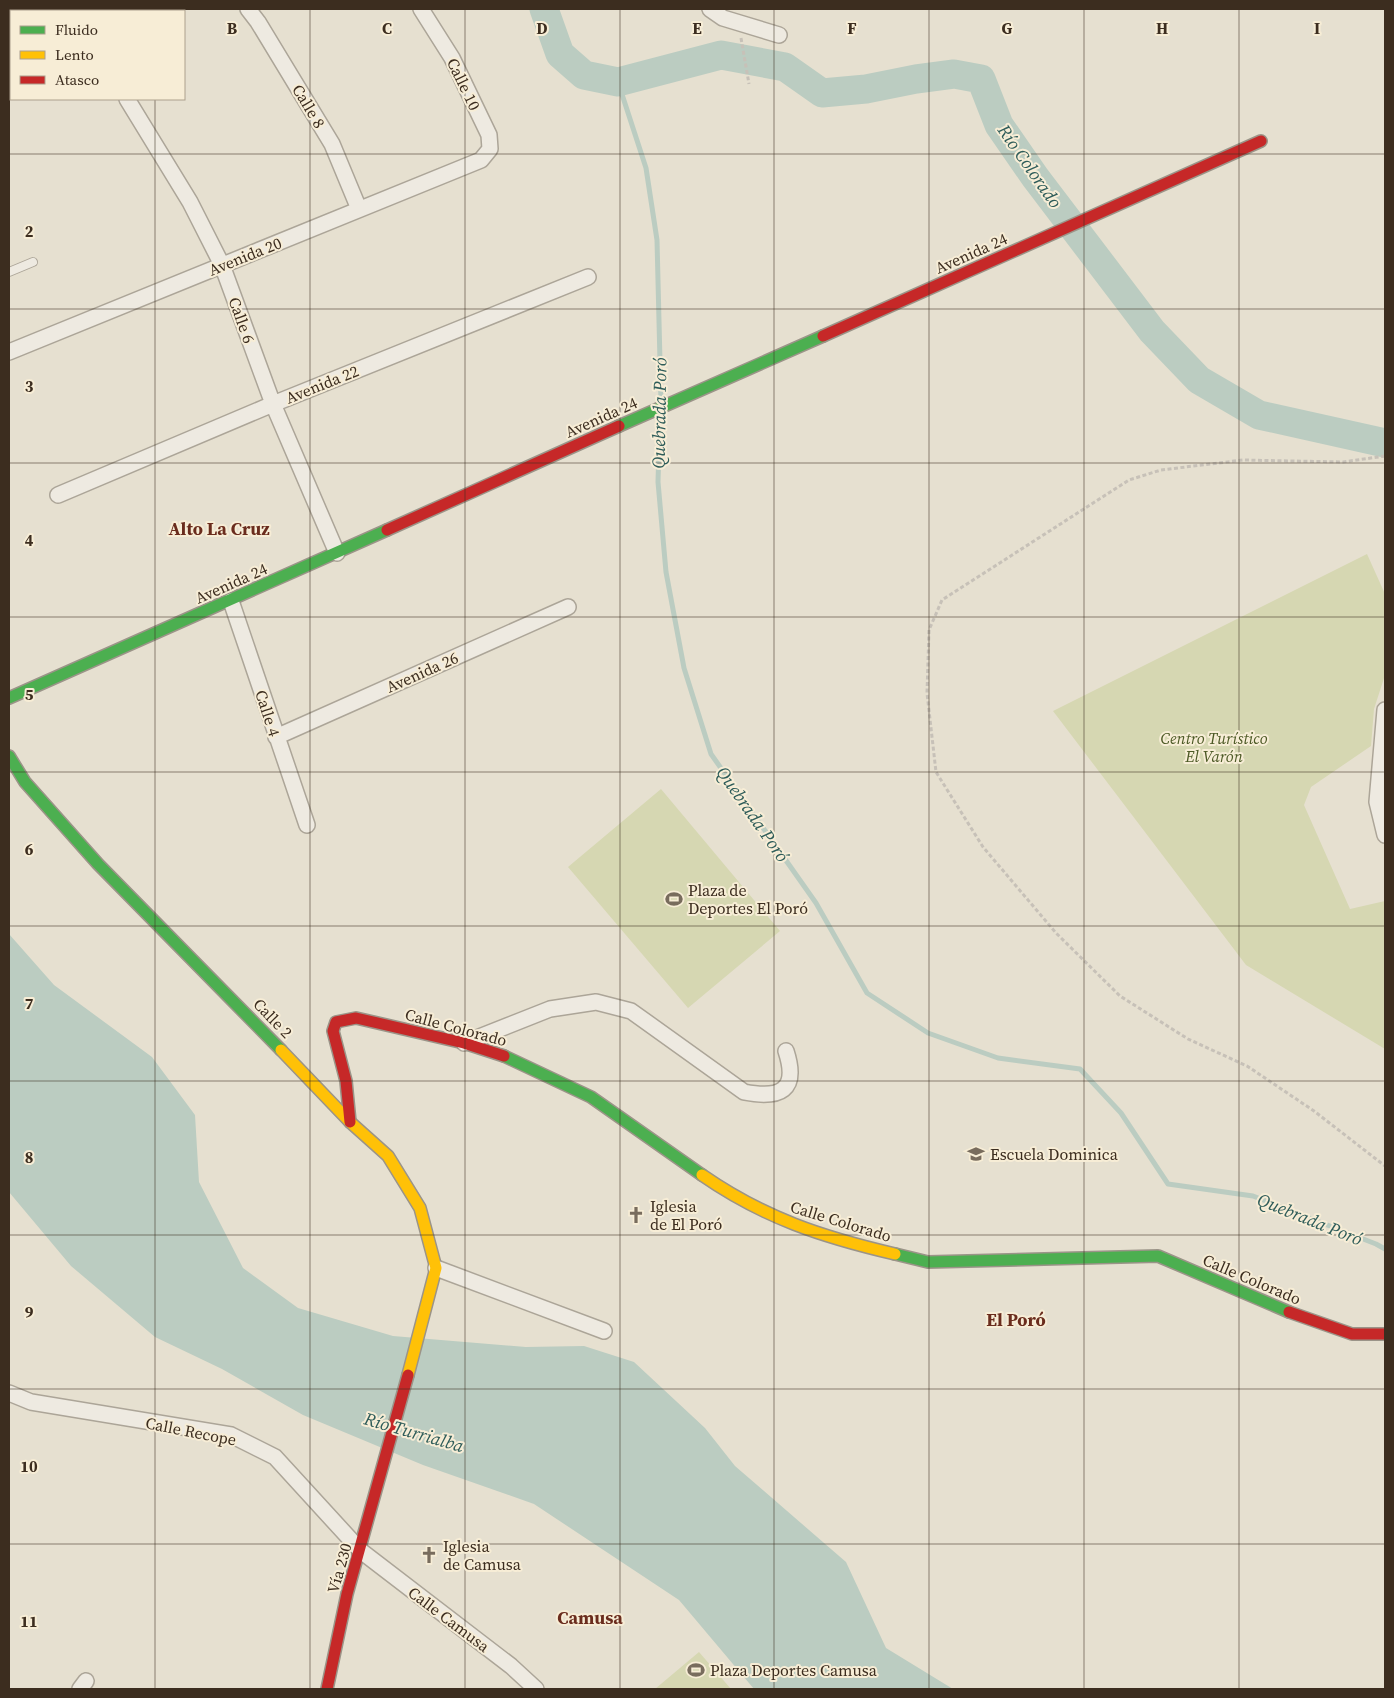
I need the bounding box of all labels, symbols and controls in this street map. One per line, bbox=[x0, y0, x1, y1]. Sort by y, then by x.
legend bbox=[10, 10, 185, 100]
text: B bbox=[227, 17, 238, 39]
text: C bbox=[382, 17, 392, 39]
text: D bbox=[536, 17, 548, 39]
text: E bbox=[692, 17, 702, 39]
text: F bbox=[847, 17, 857, 39]
text: G bbox=[1002, 17, 1013, 39]
text: H bbox=[1156, 17, 1168, 39]
text: I bbox=[1314, 17, 1320, 39]
text: Fluido bbox=[55, 19, 98, 40]
text: Lento bbox=[55, 44, 94, 65]
street label: Calle 10 bbox=[442, 54, 486, 114]
text: Atasco bbox=[55, 69, 99, 90]
street label: Calle 8 bbox=[287, 80, 331, 132]
water label: Río Colorado bbox=[991, 118, 1068, 213]
text: 2 bbox=[25, 220, 34, 242]
street label: Avenida 24 bbox=[931, 227, 1011, 279]
street label: Avenida 20 bbox=[205, 231, 285, 281]
street label: Calle 6 bbox=[224, 294, 260, 346]
water label: Quebrada Poró bbox=[646, 357, 672, 469]
street label: Avenida 22 bbox=[282, 359, 362, 409]
text: 3 bbox=[25, 375, 34, 397]
street label: Avenida 24 bbox=[561, 391, 641, 443]
district label: Alto La Cruz bbox=[168, 516, 270, 541]
text: 4 bbox=[25, 529, 34, 551]
street label: Avenida 24 bbox=[191, 557, 271, 609]
street label: Avenida 26 bbox=[382, 646, 462, 698]
text: 5 bbox=[25, 683, 34, 705]
street label: Calle 4 bbox=[250, 687, 286, 739]
park label: Centro Turístico El Varón bbox=[1161, 727, 1268, 767]
water label: Quebrada Poró bbox=[711, 761, 795, 867]
text: 6 bbox=[25, 838, 34, 860]
place label: Plaza de Deportes El Poró bbox=[688, 879, 808, 919]
sports icon: Plaza de Deportes El Poró bbox=[664, 889, 684, 909]
text: 7 bbox=[25, 992, 34, 1014]
street label: Calle 2 bbox=[249, 993, 297, 1043]
street label: Calle Colorado bbox=[403, 1003, 510, 1051]
place label: Escuela Dominica bbox=[990, 1143, 1119, 1165]
school or university icon: Escuela Dominica bbox=[966, 1144, 986, 1164]
text: 8 bbox=[25, 1146, 33, 1168]
water label: Quebrada Poró bbox=[1254, 1187, 1367, 1252]
place label: Iglesia de El Poró bbox=[650, 1195, 723, 1235]
street label: Calle Colorado bbox=[788, 1195, 894, 1247]
church icon: Iglesia de El Poró bbox=[626, 1205, 646, 1225]
street label: Calle Colorado bbox=[1200, 1248, 1305, 1310]
text: 9 bbox=[25, 1301, 34, 1323]
district label: El Poró bbox=[986, 1307, 1046, 1332]
water label: Río Turrialba bbox=[360, 1406, 467, 1458]
street label: Calle Recope bbox=[144, 1411, 238, 1451]
text: 10 bbox=[20, 1455, 38, 1477]
place label: Iglesia de Camusa bbox=[443, 1535, 522, 1575]
street label: Vía 230 bbox=[321, 1540, 357, 1596]
church icon: Iglesia de Camusa bbox=[419, 1545, 439, 1565]
street label: Calle Camusa bbox=[404, 1581, 495, 1657]
district label: Camusa bbox=[557, 1605, 623, 1630]
text: 11 bbox=[20, 1610, 38, 1632]
place label: Plaza Deportes Camusa bbox=[710, 1659, 878, 1681]
sports icon: Plaza Deportes Camusa bbox=[686, 1660, 706, 1680]

